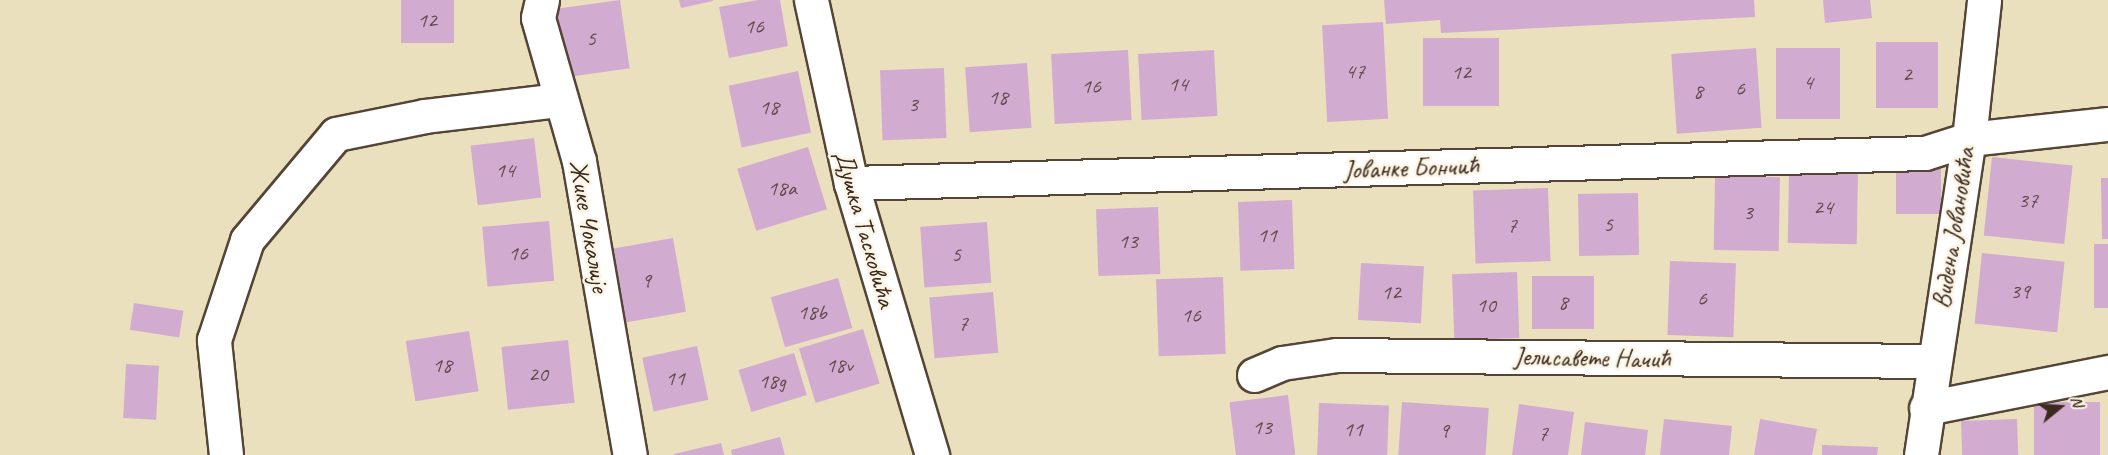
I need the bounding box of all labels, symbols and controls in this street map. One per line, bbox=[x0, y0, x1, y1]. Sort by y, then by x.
house number: 12 bbox=[417, 8, 437, 34]
house number: 16 bbox=[744, 14, 764, 40]
house number: 5 bbox=[586, 26, 596, 52]
house number: 47 bbox=[1345, 59, 1365, 85]
house number: 12 bbox=[1451, 60, 1471, 86]
house number: 2 bbox=[1902, 62, 1912, 88]
house number: 4 bbox=[1803, 70, 1813, 96]
house number: 14 bbox=[1168, 72, 1188, 98]
house number: 16 bbox=[1081, 74, 1101, 100]
house number: 6 bbox=[1735, 76, 1745, 102]
house number: 8 bbox=[1693, 79, 1703, 105]
house number: 18 bbox=[988, 85, 1008, 111]
house number: 3 bbox=[908, 92, 918, 118]
house number: 18 bbox=[759, 95, 779, 121]
street label: Видена Јовановића bbox=[1926, 145, 1982, 311]
street label: Душка Тасковића bbox=[828, 149, 902, 309]
street label: Јованке Бончић bbox=[1343, 150, 1479, 186]
house number: 14 bbox=[495, 158, 515, 184]
street label: Жике Чокалије bbox=[563, 160, 615, 292]
house number: 18a bbox=[767, 176, 797, 202]
house number: 37 bbox=[2018, 188, 2038, 214]
house number: 24 bbox=[1813, 195, 1833, 221]
house number: 3 bbox=[1743, 200, 1753, 226]
house number: 5 bbox=[1603, 212, 1613, 238]
house number: 7 bbox=[1507, 213, 1517, 239]
house number: 11 bbox=[1257, 223, 1277, 249]
house number: 13 bbox=[1118, 229, 1138, 255]
house number: 16 bbox=[508, 241, 528, 267]
house number: 5 bbox=[951, 242, 961, 268]
house number: 9 bbox=[641, 268, 651, 294]
house number: 39 bbox=[2010, 279, 2030, 305]
house number: 12 bbox=[1381, 280, 1401, 306]
house number: 6 bbox=[1697, 286, 1707, 312]
house number: 8 bbox=[1558, 290, 1568, 316]
house number: 10 bbox=[1476, 293, 1496, 319]
house number: 18b bbox=[797, 300, 827, 326]
house number: 16 bbox=[1181, 303, 1201, 329]
house number: 7 bbox=[958, 311, 968, 337]
street label: Јелисавете Начић bbox=[1513, 341, 1671, 375]
house number: 18 bbox=[432, 353, 452, 379]
house number: 18v bbox=[825, 353, 853, 379]
house number: 20 bbox=[528, 362, 548, 388]
house number: 11 bbox=[665, 366, 685, 392]
house number: 18g bbox=[758, 369, 786, 395]
north arrow bbox=[2030, 377, 2090, 437]
text: N bbox=[2066, 394, 2088, 409]
house number: 13 bbox=[1252, 415, 1272, 441]
house number: 11 bbox=[1343, 417, 1363, 443]
house number: 9 bbox=[1439, 418, 1449, 444]
house number: 7 bbox=[1538, 421, 1548, 447]

